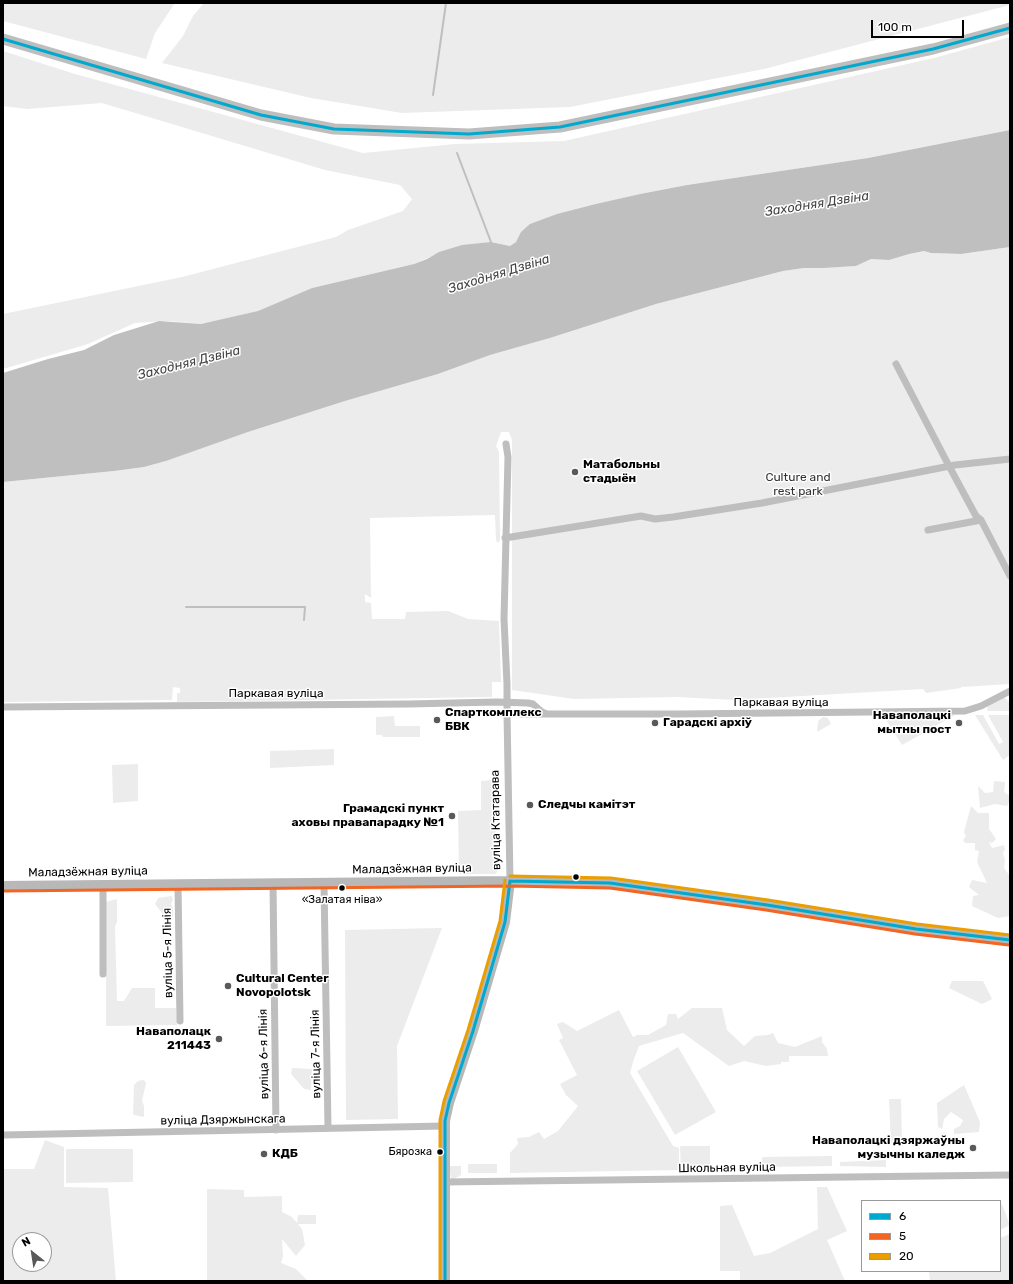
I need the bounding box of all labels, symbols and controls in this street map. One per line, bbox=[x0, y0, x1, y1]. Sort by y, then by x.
scale bar bbox=[873, 12, 966, 38]
text: 100 m bbox=[878, 20, 912, 34]
water label: Заходняя Дзвіна bbox=[764, 188, 870, 220]
water label: Заходняя Дзвіна bbox=[446, 251, 552, 297]
water label: Заходняя Дзвіна bbox=[136, 343, 242, 383]
place label: Матабольны стадыён bbox=[583, 458, 660, 486]
marker: Матабольны стадыён bbox=[570, 467, 580, 477]
park label: Culture and rest park bbox=[765, 471, 831, 499]
street label: Паркавая вуліца bbox=[228, 687, 324, 701]
street label: Паркавая вуліца bbox=[733, 696, 829, 710]
place label: Спарткомплекс БВК bbox=[445, 706, 542, 734]
place label: Наваполацкі мытны пост bbox=[873, 709, 951, 737]
marker: Спарткомплекс БВК bbox=[432, 715, 442, 725]
place label: Гарадскі архіў bbox=[663, 716, 752, 730]
marker: Гарадскі архіў bbox=[650, 718, 660, 728]
marker: Наваполацкі мытны пост bbox=[954, 718, 964, 728]
street label: вуліца Ктатарава bbox=[488, 770, 504, 870]
place label: Следчы камітэт bbox=[538, 798, 635, 812]
marker: Следчы камітэт bbox=[525, 800, 535, 810]
place label: Грамадскі пункт аховы правапарадку №1 bbox=[292, 802, 444, 830]
marker: Грамадскі пункт аховы правапарадку №1 bbox=[447, 811, 457, 821]
street label: Маладзёжная вуліца bbox=[352, 861, 472, 877]
street label: Маладзёжная вуліца bbox=[28, 864, 148, 880]
unlabelled marker bbox=[571, 872, 581, 882]
marker: «Залатая ніва» bbox=[337, 883, 347, 893]
place label: «Залатая ніва» bbox=[302, 893, 382, 907]
street label: вуліца 5-я Лінія bbox=[160, 908, 176, 998]
place label: Cultural Center Novopolotsk bbox=[236, 972, 329, 1000]
marker: Cultural Center Novopolotsk bbox=[223, 981, 233, 991]
street label: вуліца 6-я Лінія bbox=[256, 1009, 272, 1099]
street label: вуліца 7-я Лінія bbox=[308, 1009, 324, 1099]
place label: Наваполацк 211443 bbox=[136, 1025, 211, 1053]
marker: Наваполацк 211443 bbox=[214, 1034, 224, 1044]
street label: вуліца Дзяржынскага bbox=[160, 1112, 286, 1128]
place label: Наваполацкі дзяржаўны музычны каледж bbox=[812, 1134, 965, 1162]
marker: Наваполацкі дзяржаўны музычны каледж bbox=[968, 1143, 978, 1153]
place label: Бярозка bbox=[388, 1145, 432, 1159]
place label: КДБ bbox=[272, 1147, 298, 1161]
marker: Бярозка bbox=[435, 1147, 445, 1157]
marker: КДБ bbox=[259, 1149, 269, 1159]
street label: Школьная вуліца bbox=[678, 1160, 776, 1176]
legend bbox=[861, 1200, 1001, 1272]
text: 6 bbox=[899, 1209, 906, 1223]
text: 5 bbox=[899, 1229, 906, 1243]
north arrow bbox=[12, 1232, 52, 1272]
text: N bbox=[20, 1234, 33, 1250]
text: 20 bbox=[899, 1249, 914, 1263]

